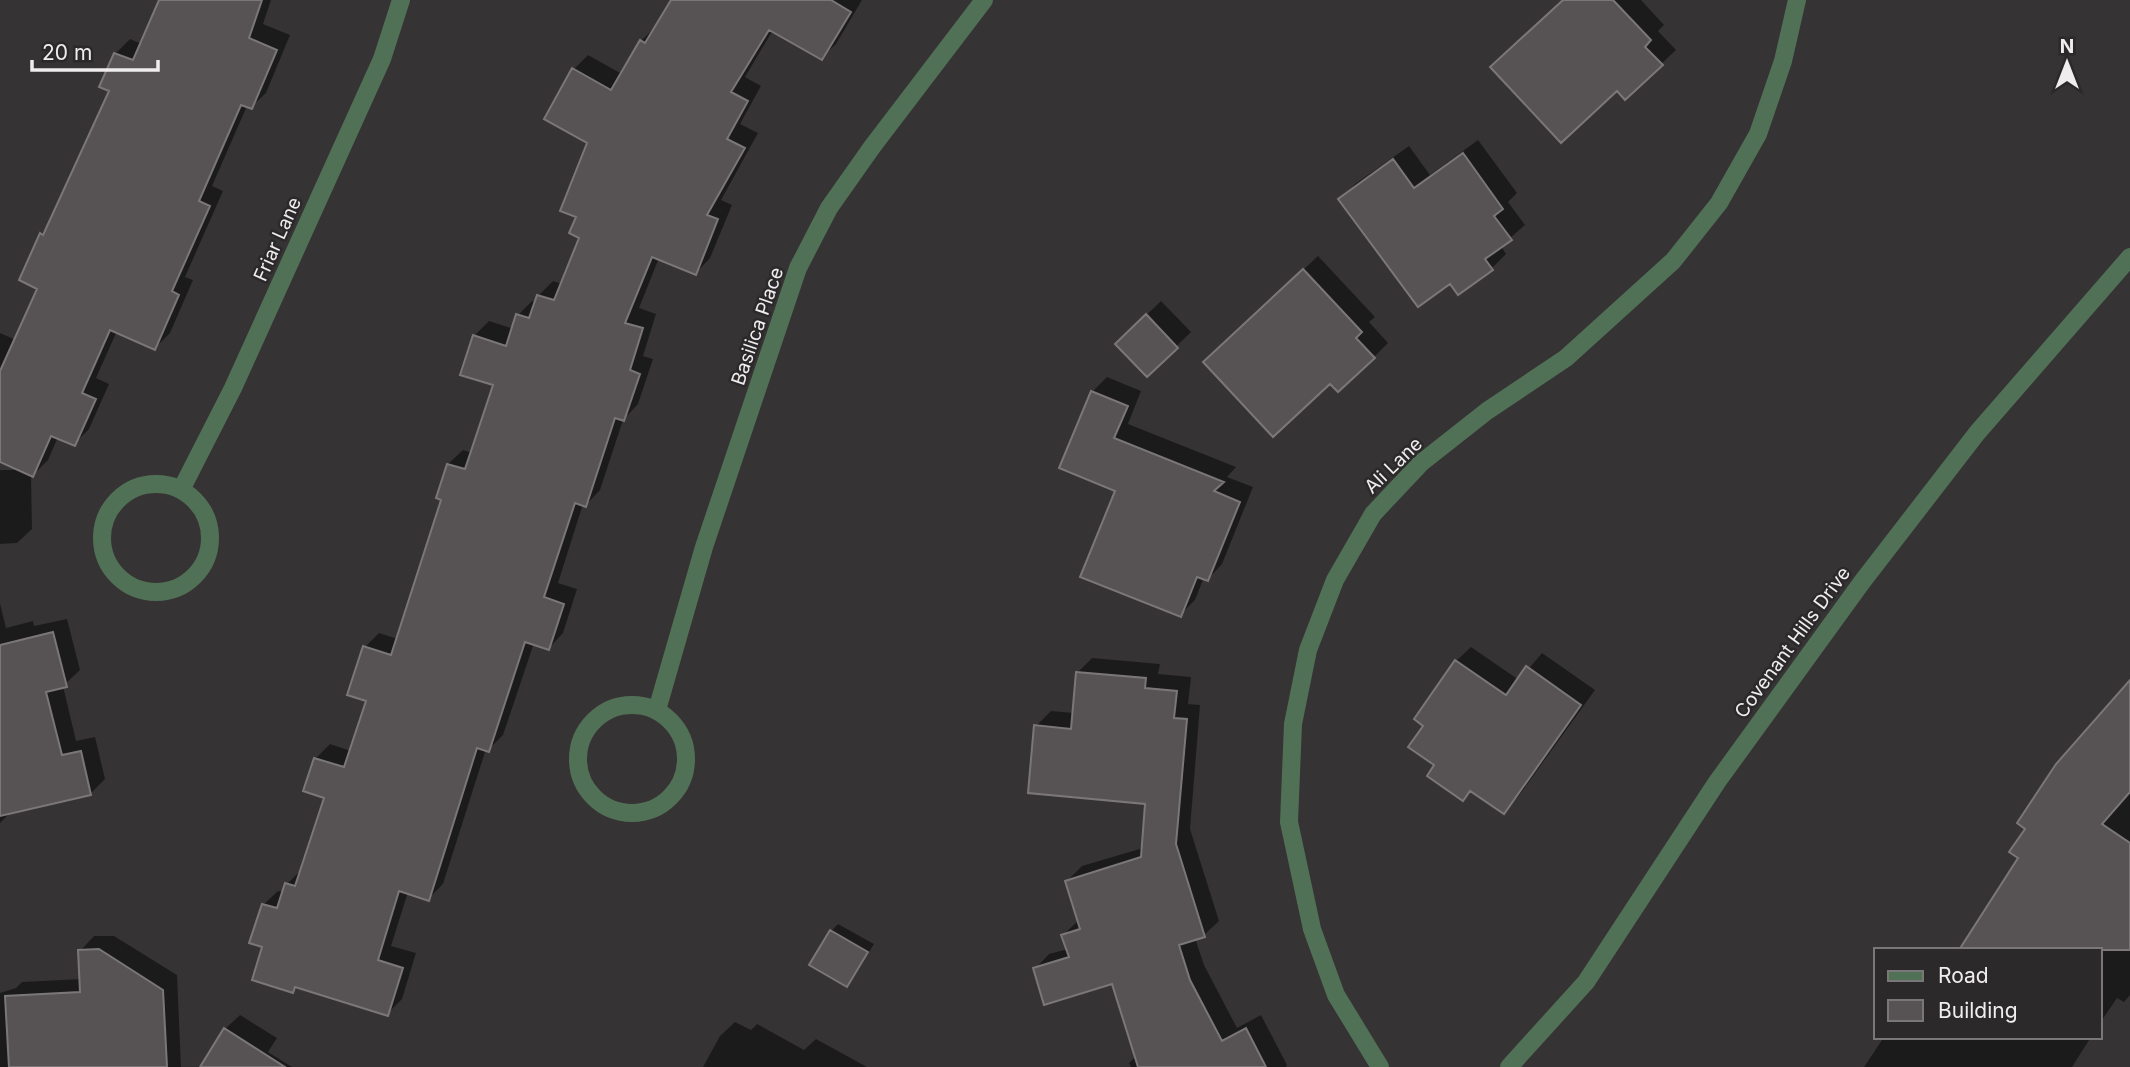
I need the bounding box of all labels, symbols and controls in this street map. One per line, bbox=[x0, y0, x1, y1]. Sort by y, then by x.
scale bar bbox=[32, 28, 158, 72]
north arrow bbox=[2032, 28, 2102, 98]
text: N bbox=[2060, 35, 2074, 58]
text: 20 m bbox=[42, 40, 92, 65]
street label: Friar Lane bbox=[249, 194, 306, 285]
street label: Basilica Place bbox=[727, 264, 788, 388]
street label: Ali Lane bbox=[1360, 432, 1427, 498]
street label: Covenant Hills Drive bbox=[1730, 562, 1855, 722]
legend bbox=[1874, 948, 2102, 1039]
text: Road bbox=[1938, 963, 1989, 988]
text: Building bbox=[1938, 998, 2018, 1023]

